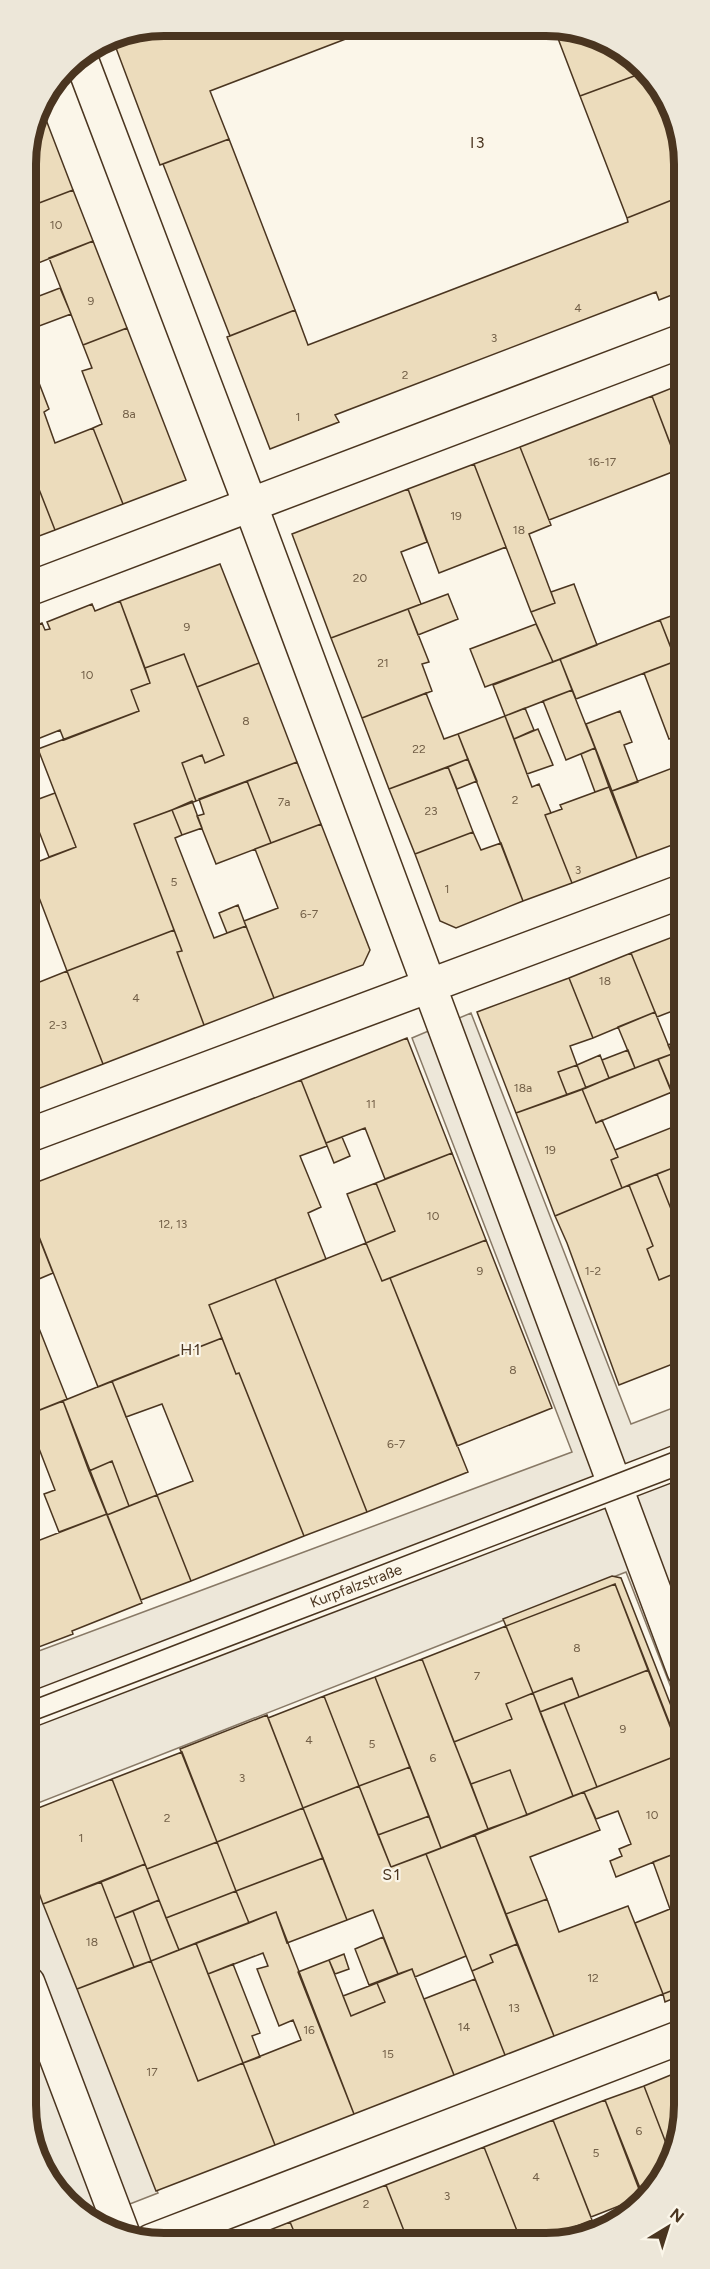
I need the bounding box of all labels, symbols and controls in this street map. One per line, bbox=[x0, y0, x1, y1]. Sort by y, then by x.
district label: I3 bbox=[470, 133, 486, 152]
house number: 10 bbox=[50, 218, 63, 232]
house number: 9 bbox=[88, 294, 95, 308]
house number: 4 bbox=[574, 301, 582, 315]
house number: 3 bbox=[491, 331, 497, 345]
house number: 2 bbox=[402, 368, 408, 382]
house number: 8a bbox=[122, 407, 136, 421]
house number: 1 bbox=[296, 410, 300, 424]
house number: 16-17 bbox=[588, 455, 617, 469]
house number: 19 bbox=[450, 509, 462, 523]
house number: 18 bbox=[513, 523, 525, 537]
house number: 20 bbox=[353, 571, 368, 585]
house number: 9 bbox=[184, 620, 191, 634]
house number: 21 bbox=[377, 656, 389, 670]
house number: 10 bbox=[81, 668, 94, 682]
house number: 8 bbox=[242, 714, 250, 728]
house number: 22 bbox=[412, 742, 426, 756]
house number: 2 bbox=[512, 793, 518, 807]
house number: 7a bbox=[278, 795, 290, 809]
house number: 23 bbox=[424, 804, 438, 818]
house number: 3 bbox=[575, 863, 581, 877]
house number: 5 bbox=[171, 875, 178, 889]
house number: 1 bbox=[445, 882, 449, 896]
house number: 6-7 bbox=[300, 907, 319, 921]
house number: 18 bbox=[599, 974, 611, 988]
house number: 4 bbox=[132, 991, 140, 1005]
house number: 2-3 bbox=[49, 1018, 67, 1032]
house number: 18a bbox=[514, 1081, 532, 1095]
house number: 11 bbox=[366, 1097, 376, 1111]
house number: 19 bbox=[544, 1143, 556, 1157]
house number: 10 bbox=[427, 1209, 440, 1223]
house number: 12, 13 bbox=[159, 1217, 187, 1231]
house number: 9 bbox=[477, 1264, 484, 1278]
house number: 1-2 bbox=[585, 1264, 601, 1278]
district label: H1 bbox=[180, 1340, 202, 1359]
house number: 8 bbox=[509, 1363, 517, 1377]
house number: 6-7 bbox=[387, 1437, 406, 1451]
street label: Kurpfalzstraße bbox=[307, 1560, 405, 1612]
house number: 8 bbox=[573, 1641, 581, 1655]
house number: 7 bbox=[474, 1669, 481, 1683]
house number: 9 bbox=[620, 1722, 627, 1736]
house number: 4 bbox=[305, 1733, 313, 1747]
house number: 5 bbox=[369, 1737, 376, 1751]
house number: 6 bbox=[430, 1751, 437, 1765]
house number: 3 bbox=[239, 1771, 245, 1785]
house number: 10 bbox=[646, 1808, 659, 1822]
house number: 2 bbox=[164, 1811, 170, 1825]
house number: 1 bbox=[79, 1831, 83, 1845]
district label: S1 bbox=[382, 1865, 402, 1884]
house number: 18 bbox=[86, 1935, 98, 1949]
house number: 12 bbox=[587, 1971, 599, 1985]
house number: 13 bbox=[508, 2001, 520, 2015]
house number: 14 bbox=[458, 2020, 471, 2034]
house number: 16 bbox=[303, 2023, 315, 2037]
house number: 15 bbox=[382, 2047, 394, 2061]
house number: 17 bbox=[146, 2065, 158, 2079]
house number: 6 bbox=[636, 2124, 643, 2138]
house number: 5 bbox=[593, 2146, 600, 2160]
house number: 4 bbox=[532, 2170, 540, 2184]
house number: 3 bbox=[444, 2189, 450, 2203]
house number: 2 bbox=[363, 2197, 369, 2211]
north arrow bbox=[638, 2197, 698, 2257]
text: N bbox=[666, 2204, 688, 2227]

